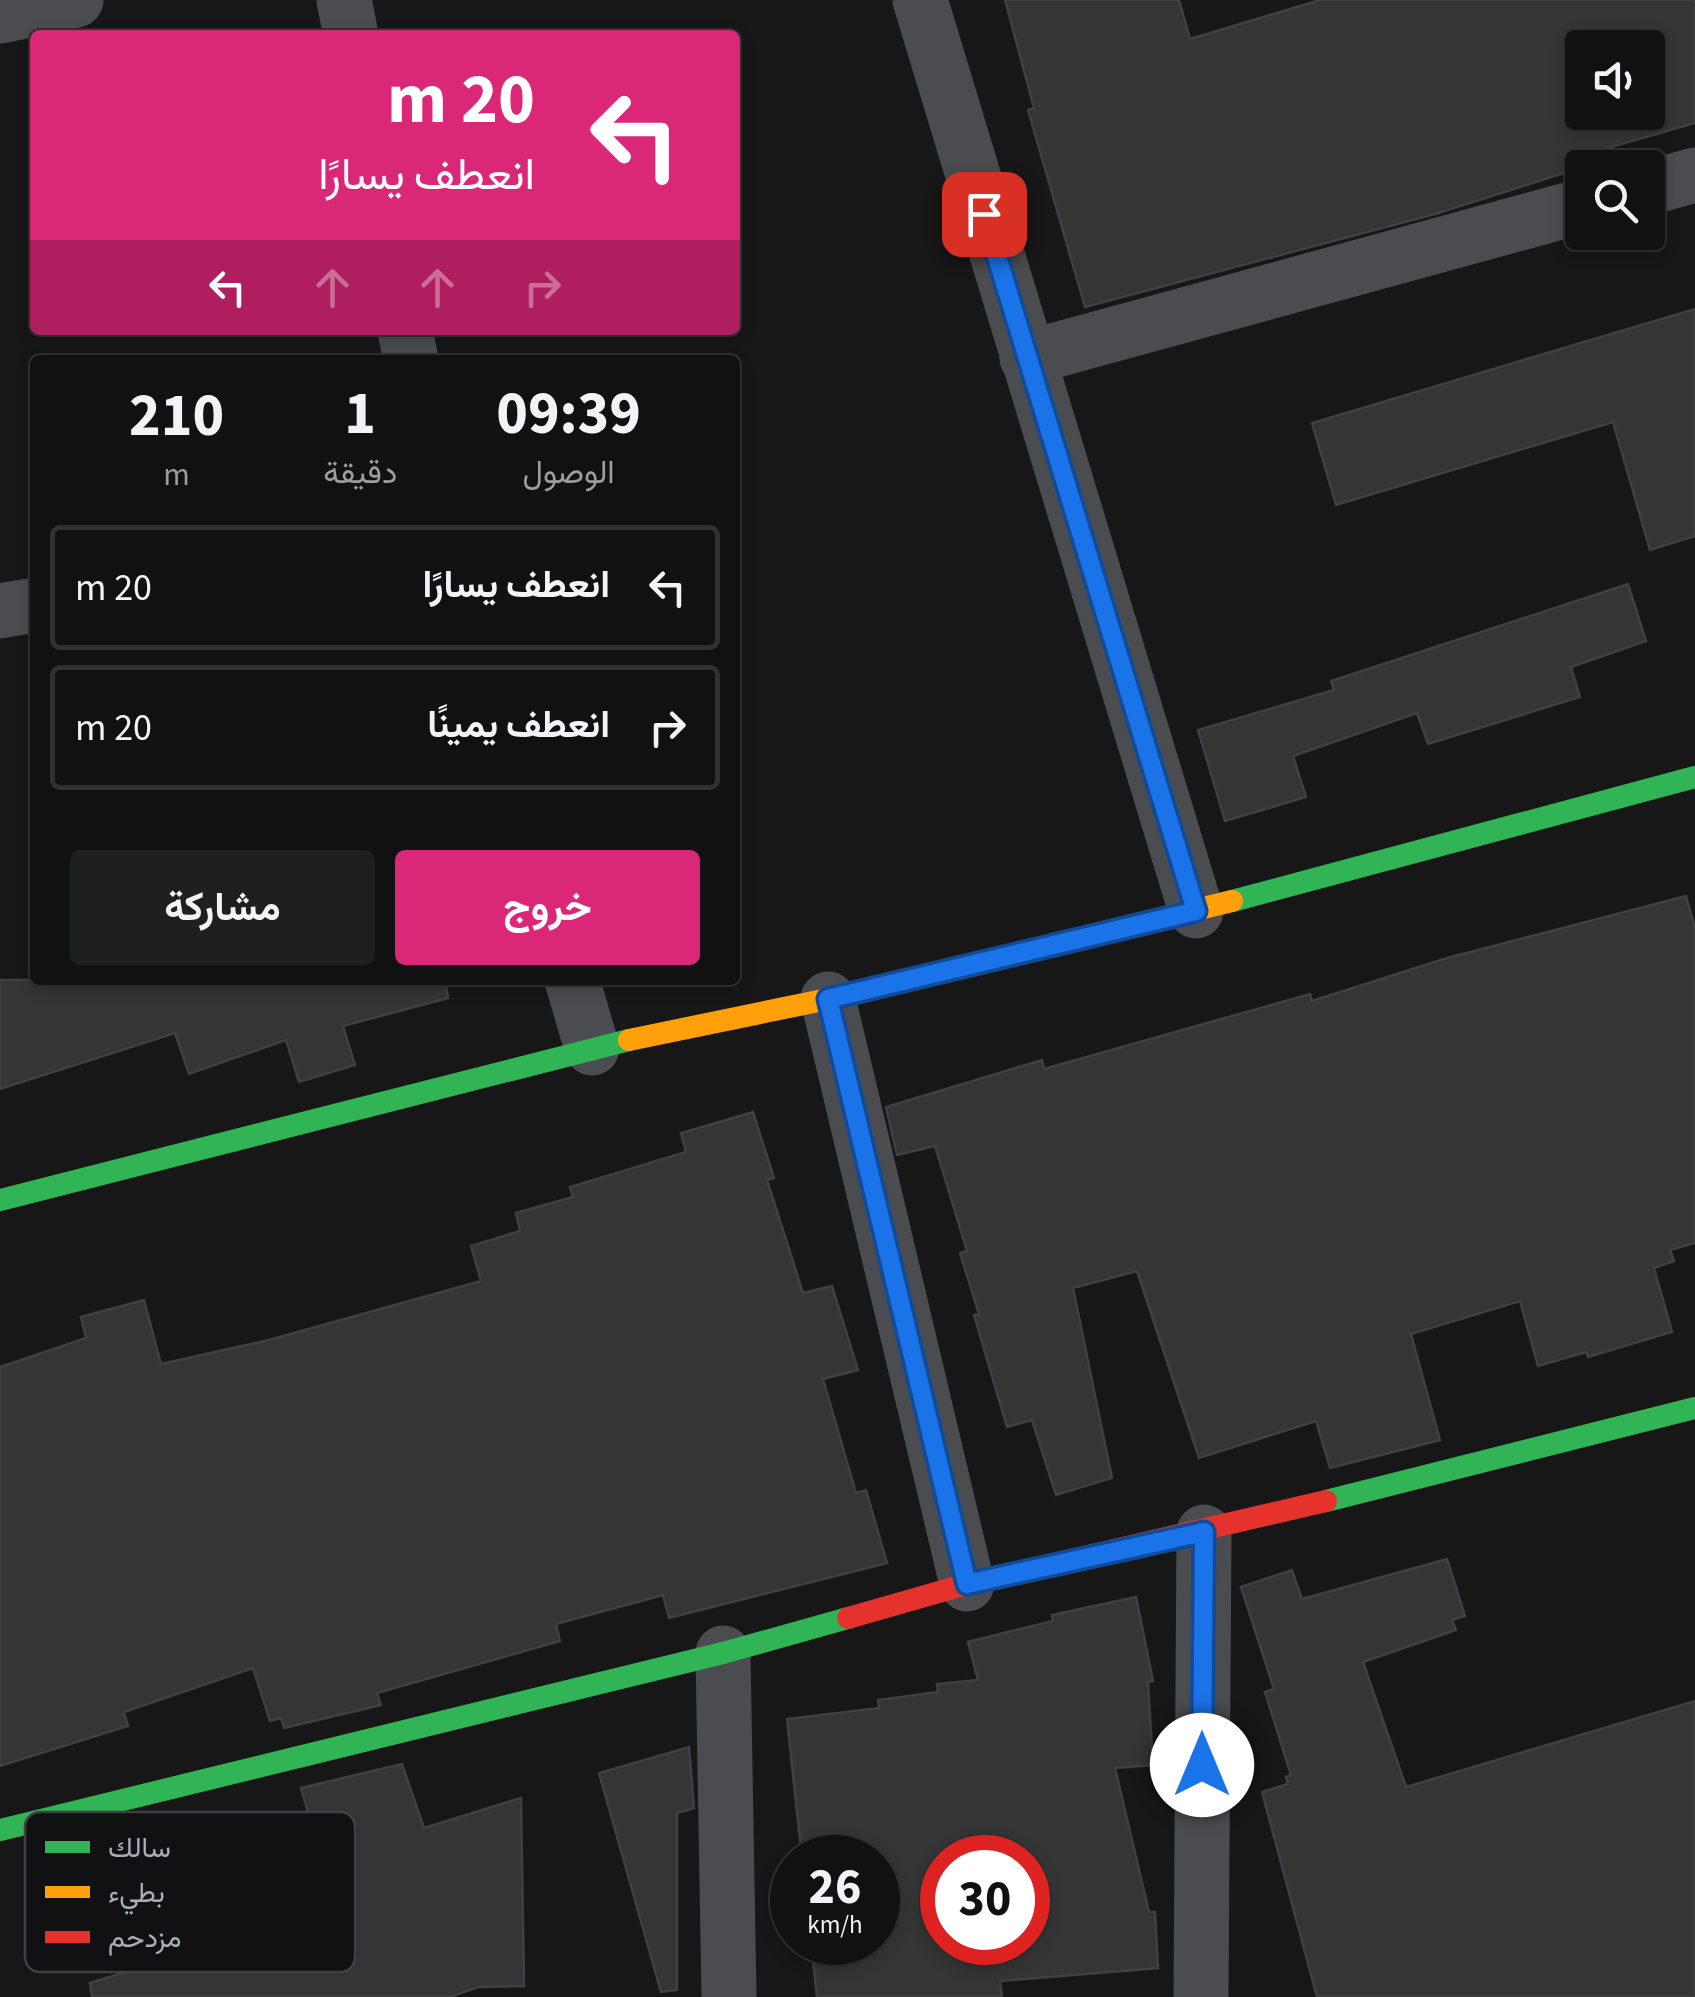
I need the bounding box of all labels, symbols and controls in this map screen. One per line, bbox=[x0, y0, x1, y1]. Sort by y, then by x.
map controls bbox=[1565, 30, 1665, 250]
button: sound bbox=[1565, 30, 1665, 130]
text: 20 m bbox=[387, 50, 535, 150]
icon: left bbox=[570, 70, 700, 200]
text: انعطف يسارًا bbox=[318, 143, 535, 207]
button: search bbox=[1565, 150, 1665, 250]
pin bbox=[942, 172, 1027, 257]
icon: arrive bbox=[957, 187, 1012, 242]
icon: left bbox=[200, 260, 255, 315]
icon: ahead bbox=[305, 260, 360, 315]
icon: ahead bbox=[410, 260, 465, 315]
icon: right bbox=[515, 260, 570, 315]
text: 1 bbox=[344, 372, 376, 457]
text: 09:39 bbox=[496, 372, 641, 457]
text: 210 bbox=[129, 374, 224, 459]
text: دقيقة bbox=[323, 450, 397, 496]
text: الوصول bbox=[522, 450, 615, 496]
text: m bbox=[163, 452, 190, 498]
text: انعطف يسارًا bbox=[423, 558, 610, 612]
icon: left bbox=[640, 560, 695, 615]
text: 20 m bbox=[75, 561, 152, 615]
text: انعطف يمينًا bbox=[427, 698, 610, 752]
icon: right bbox=[640, 700, 695, 755]
text: 20 m bbox=[75, 701, 152, 755]
button: مشاركة bbox=[70, 850, 375, 965]
button: خروج bbox=[395, 850, 700, 965]
position arrow bbox=[1150, 1713, 1254, 1817]
legend bbox=[25, 1812, 355, 1972]
text: سالك bbox=[108, 1828, 171, 1868]
speed limit sign: 30 bbox=[920, 1835, 1050, 1965]
text: 26 bbox=[809, 1852, 861, 1923]
text: بطيء bbox=[108, 1873, 165, 1915]
text: km/h bbox=[807, 1907, 863, 1943]
text: مزدحم bbox=[108, 1918, 181, 1958]

